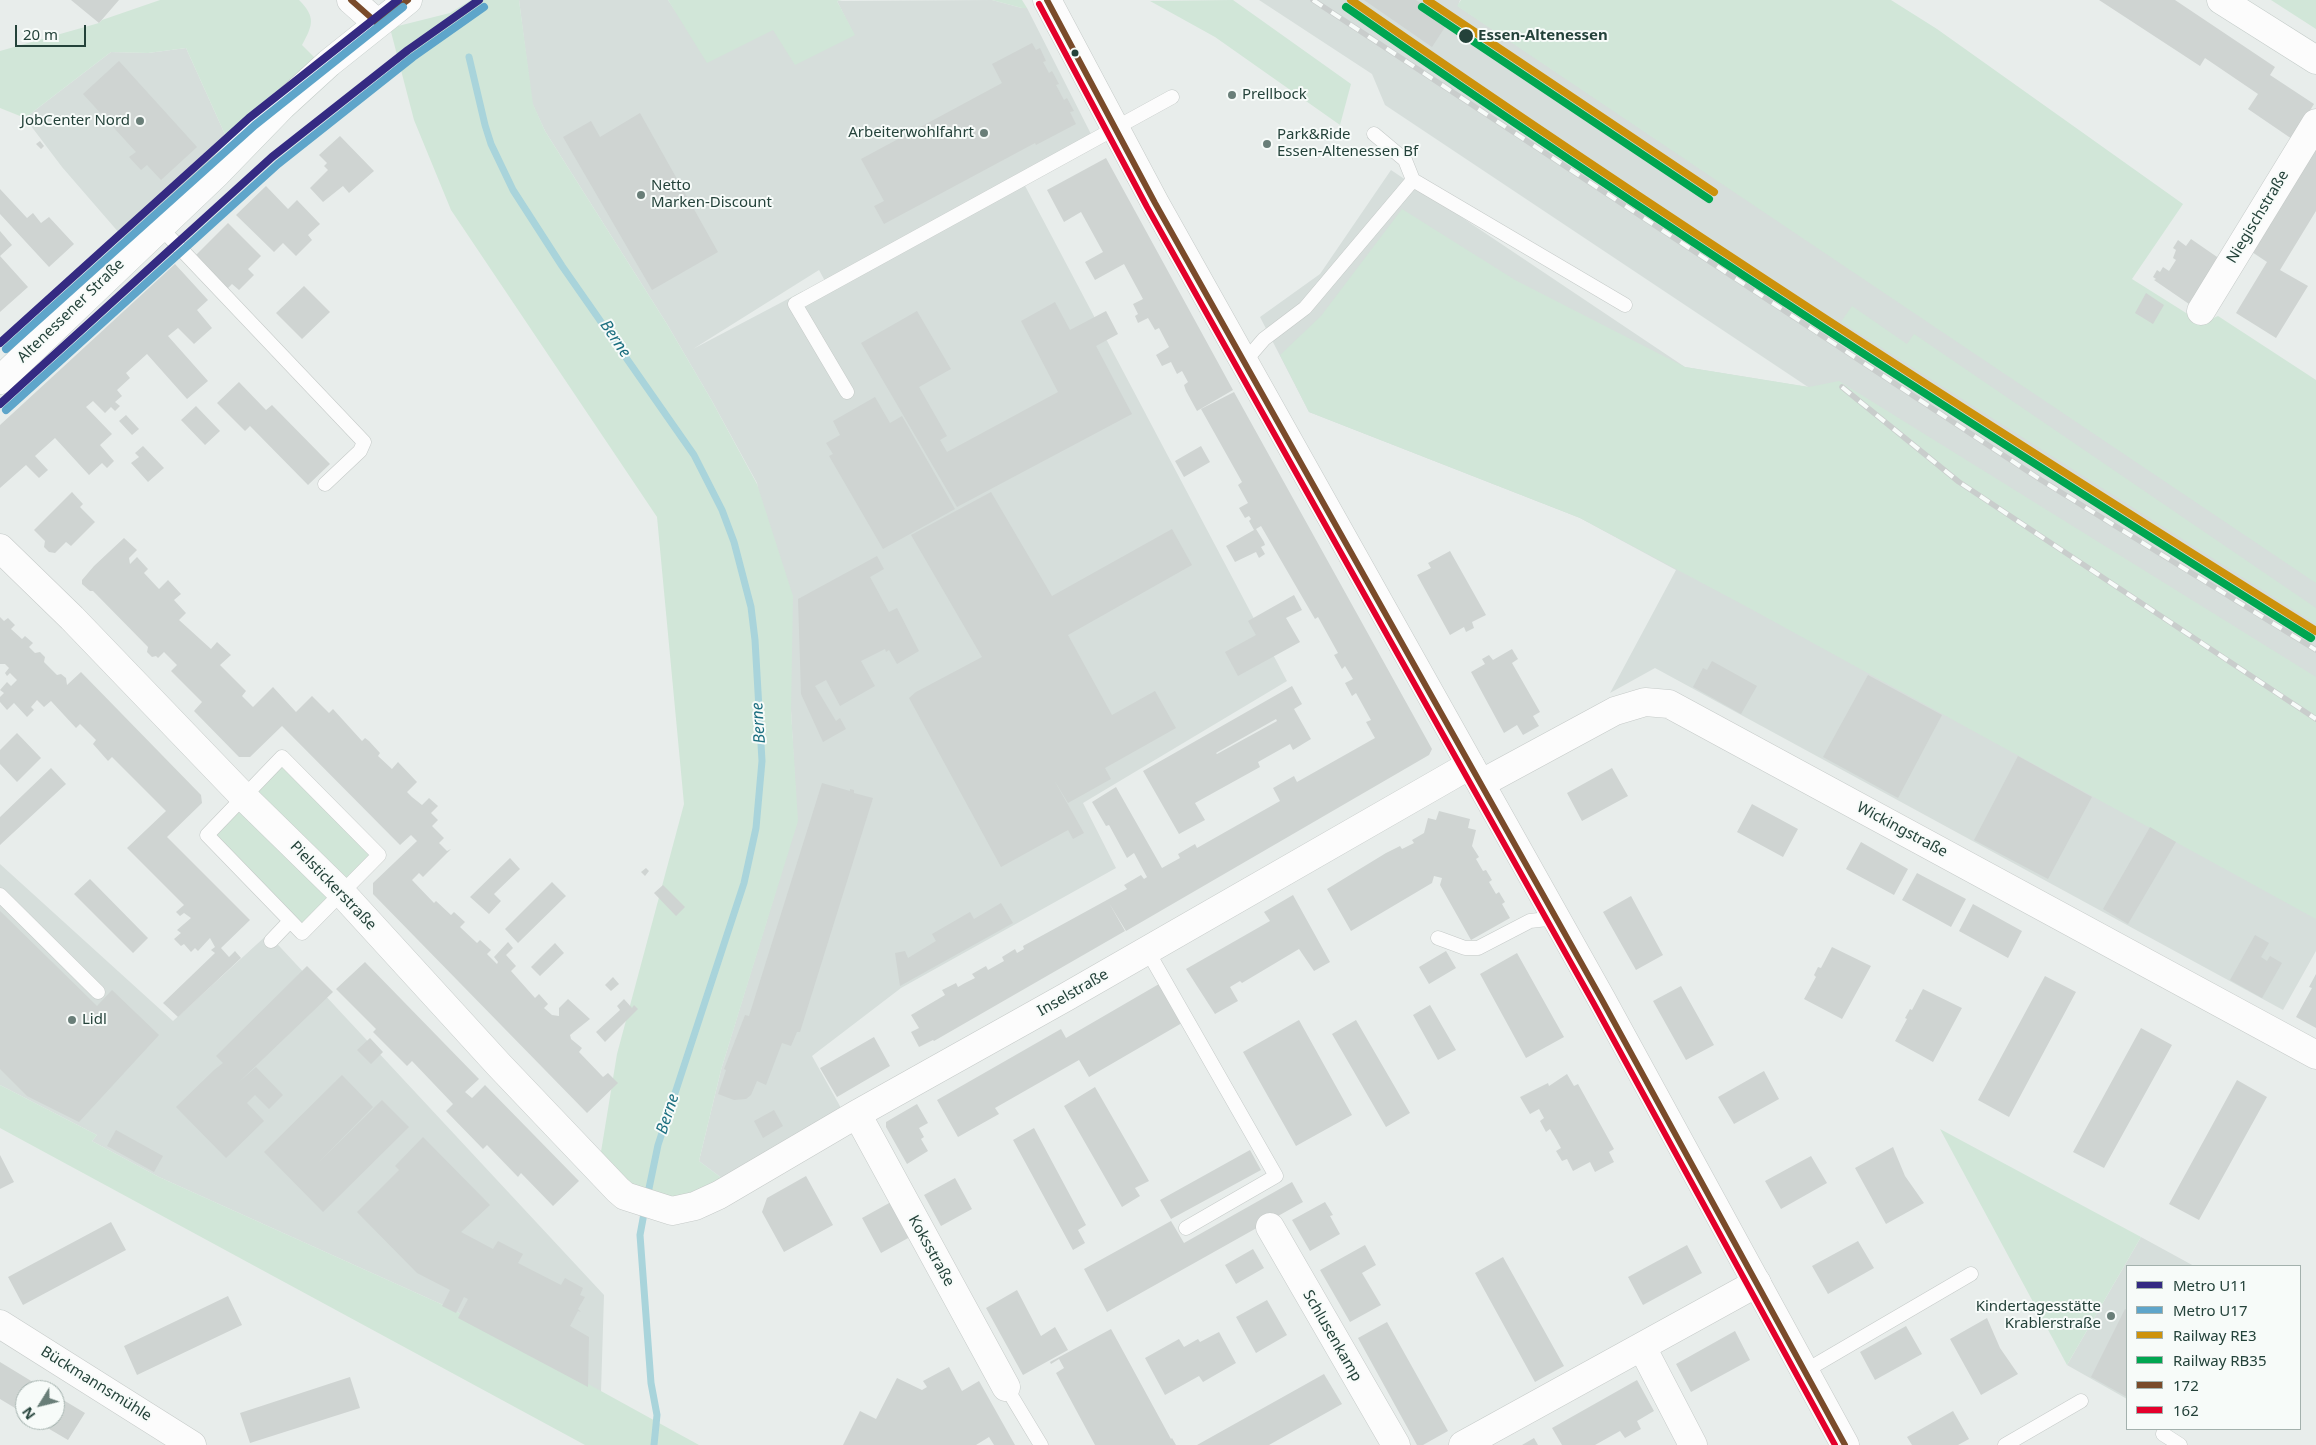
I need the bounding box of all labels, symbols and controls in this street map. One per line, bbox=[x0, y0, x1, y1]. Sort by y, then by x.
scale bar bbox=[18, 15, 89, 47]
text: 20 m bbox=[23, 24, 58, 44]
marker: Essen-Altenessen bbox=[1457, 27, 1475, 45]
place label: Essen-Altenessen bbox=[1478, 27, 1608, 45]
unlabelled marker bbox=[1070, 48, 1080, 58]
place label: Prellbock bbox=[1242, 86, 1307, 104]
marker: Prellbock bbox=[1226, 89, 1238, 101]
place label: JobCenter Nord bbox=[21, 112, 130, 130]
marker: JobCenter Nord bbox=[134, 115, 146, 127]
place label: Arbeiterwohlfahrt bbox=[848, 124, 974, 142]
place label: Park&Ride Essen-Altenessen Bf bbox=[1277, 126, 1418, 161]
marker: Arbeiterwohlfahrt bbox=[978, 127, 990, 139]
marker: Park&Ride Essen-Altenessen Bf bbox=[1261, 138, 1273, 150]
street label: Niegischstraße bbox=[2223, 167, 2293, 267]
place label: Netto Marken-Discount bbox=[651, 177, 772, 212]
marker: Netto Marken-Discount bbox=[635, 189, 647, 201]
street label: Altenessener Straße bbox=[14, 255, 128, 367]
water label: Berne bbox=[596, 317, 634, 361]
water label: Berne bbox=[748, 702, 770, 744]
street label: Wickingstraße bbox=[1854, 799, 1950, 861]
street label: Pielstickerstraße bbox=[286, 838, 380, 934]
street label: Inselstraße bbox=[1034, 966, 1112, 1020]
place label: Lidl bbox=[82, 1011, 107, 1029]
marker: Lidl bbox=[66, 1014, 78, 1026]
water label: Berne bbox=[653, 1091, 683, 1137]
street label: Koksstraße bbox=[904, 1212, 958, 1290]
legend bbox=[2126, 1265, 2301, 1430]
text: Metro U11 bbox=[2173, 1275, 2247, 1295]
street label: Schlusenkamp bbox=[1299, 1287, 1365, 1385]
place label: Kindertagesstätte Krablerstraße bbox=[1976, 1298, 2101, 1333]
text: Metro U17 bbox=[2173, 1300, 2247, 1320]
marker: Kindertagesstätte Krablerstraße bbox=[2105, 1310, 2117, 1322]
text: Railway RE3 bbox=[2173, 1325, 2257, 1345]
street label: Bückmannsmühle bbox=[37, 1343, 155, 1425]
text: Railway RB35 bbox=[2173, 1350, 2266, 1370]
text: 172 bbox=[2173, 1375, 2199, 1395]
north arrow bbox=[15, 1380, 65, 1430]
text: 162 bbox=[2173, 1400, 2199, 1420]
text: N bbox=[17, 1403, 39, 1424]

